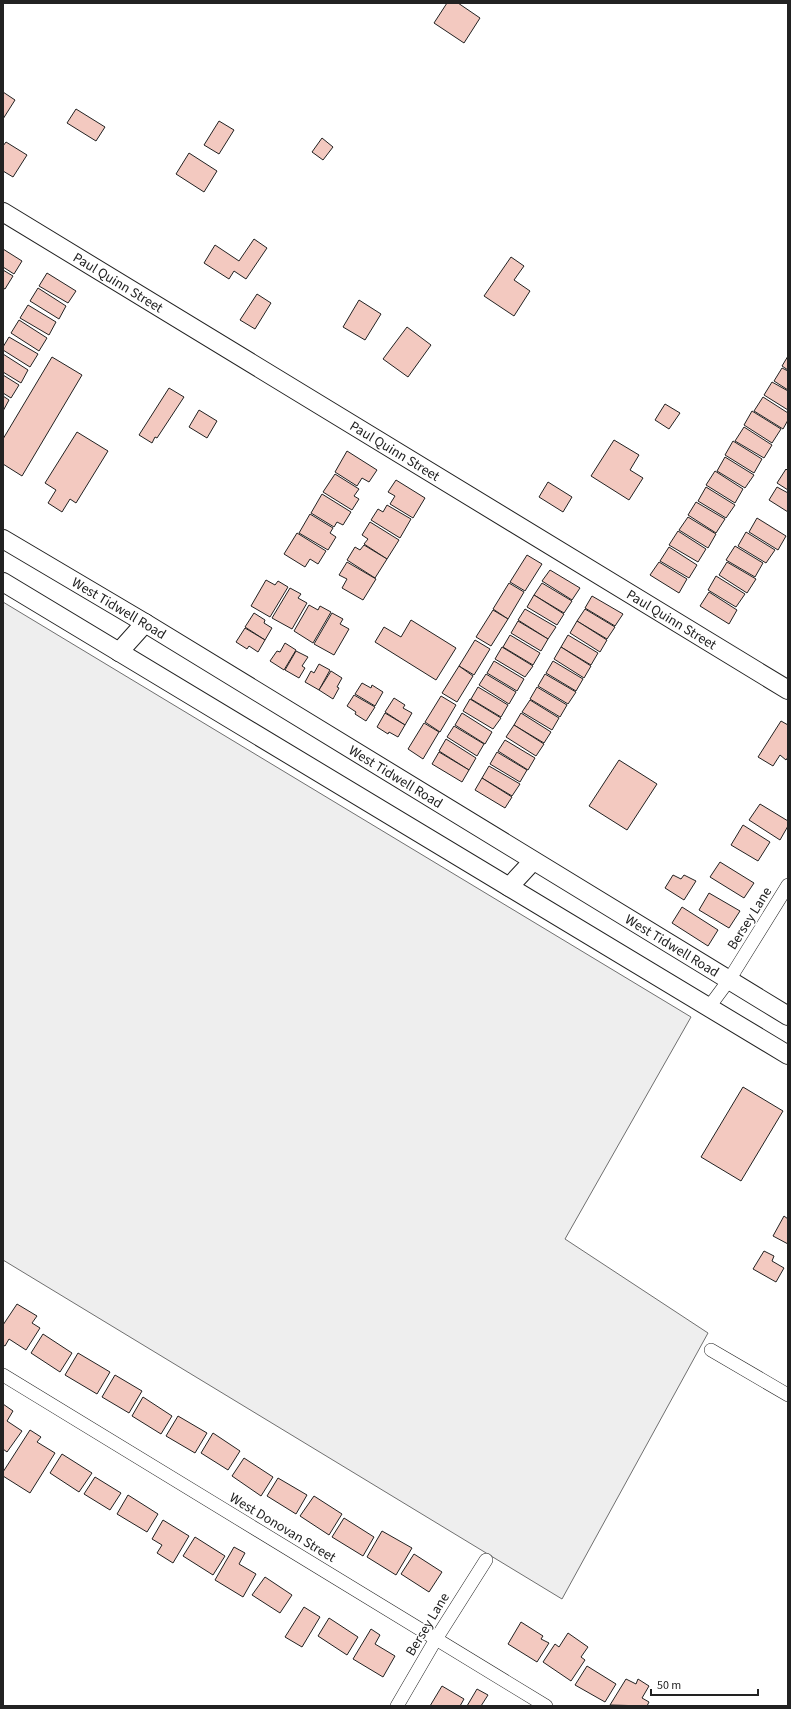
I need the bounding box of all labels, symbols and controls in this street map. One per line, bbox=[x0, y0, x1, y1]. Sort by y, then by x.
street label: Paul Quinn Street bbox=[69, 248, 167, 318]
street label: Paul Quinn Street bbox=[346, 416, 444, 487]
street label: West Tidwell Road bbox=[68, 573, 170, 645]
street label: Paul Quinn Street bbox=[622, 585, 720, 655]
street label: West Tidwell Road bbox=[345, 741, 446, 814]
street label: Bersey Lane bbox=[723, 883, 777, 954]
street label: West Tidwell Road bbox=[621, 910, 723, 983]
street label: West Donovan Street bbox=[225, 1488, 340, 1568]
street label: Bersey Lane bbox=[401, 1589, 455, 1660]
scale bar bbox=[651, 1671, 758, 1697]
text: 50 m bbox=[657, 1677, 681, 1694]

